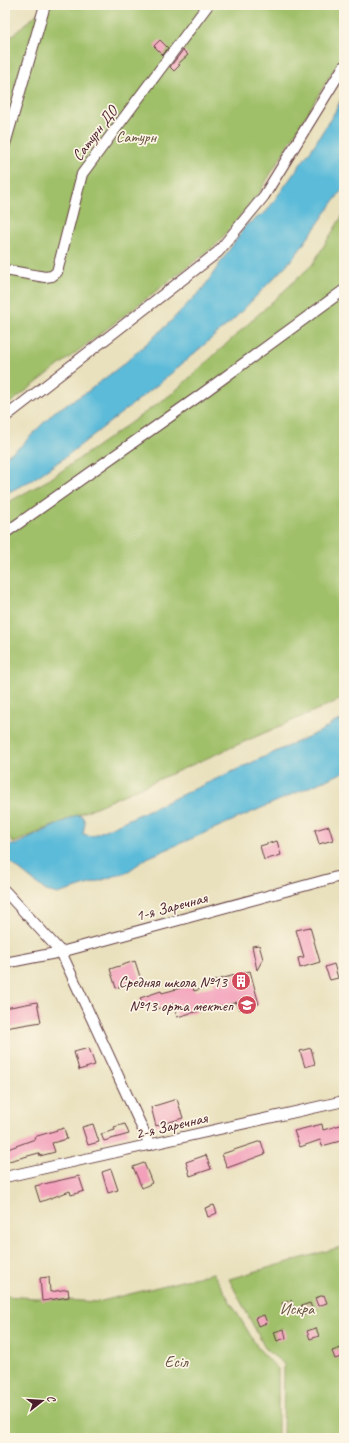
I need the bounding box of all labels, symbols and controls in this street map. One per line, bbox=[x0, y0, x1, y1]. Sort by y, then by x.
street label: Сатурн ДО bbox=[68, 100, 123, 165]
park label: Сатурн bbox=[116, 127, 158, 147]
street label: 1-я Заречная bbox=[133, 888, 210, 926]
building icon: Средняя школа №13 bbox=[230, 970, 252, 992]
place label: Средняя школа №13 bbox=[118, 972, 229, 992]
school or university icon: №13 орта мектеп bbox=[236, 994, 258, 1016]
place label: №13 орта мектеп bbox=[129, 996, 234, 1016]
street label: 2-я Заречная bbox=[133, 1108, 210, 1144]
park label: Искра bbox=[280, 1299, 315, 1319]
park label: Есіл bbox=[164, 1352, 189, 1372]
north arrow bbox=[22, 1381, 62, 1421]
text: С bbox=[44, 1393, 60, 1404]

